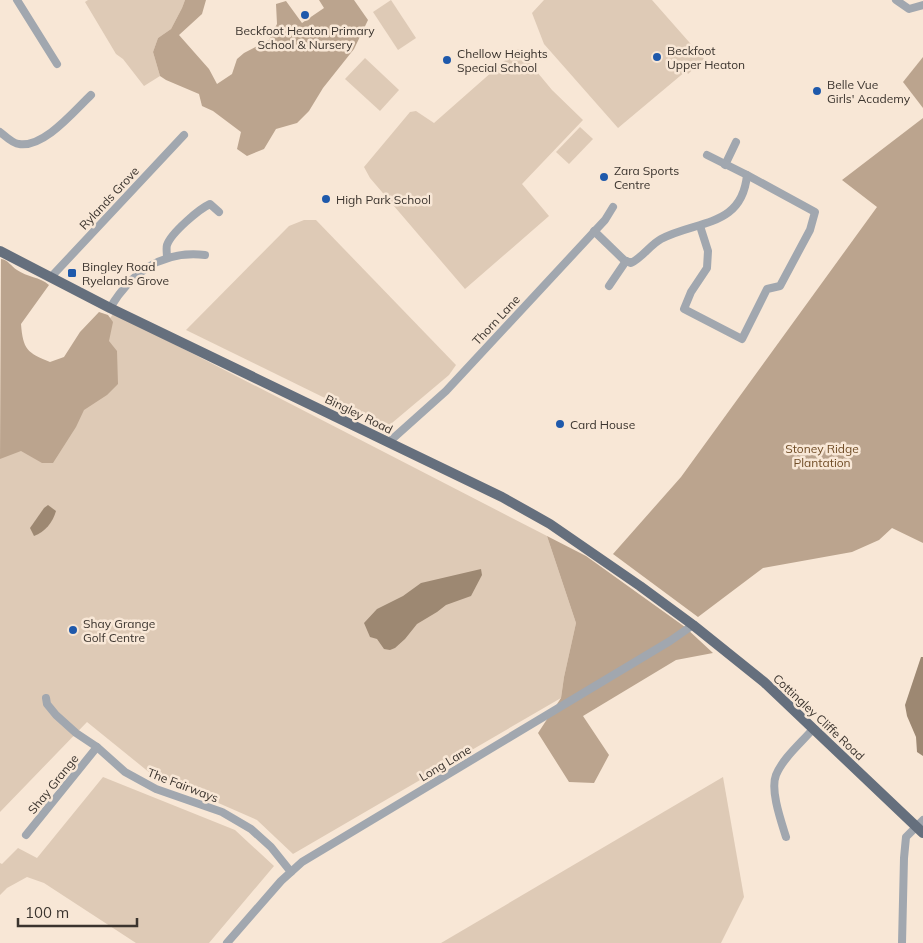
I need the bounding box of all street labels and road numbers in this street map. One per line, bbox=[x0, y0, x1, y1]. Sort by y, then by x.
street label: Rylands Grove bbox=[76, 163, 142, 233]
street label: Thorn Lane bbox=[469, 292, 523, 348]
street label: Bingley Road bbox=[323, 391, 395, 437]
street label: Cottingley Cliffe Road bbox=[770, 671, 868, 763]
street label: Long Lane bbox=[416, 742, 474, 784]
street label: Shay Grange bbox=[24, 751, 82, 817]
street label: The Fairways bbox=[145, 765, 221, 805]

